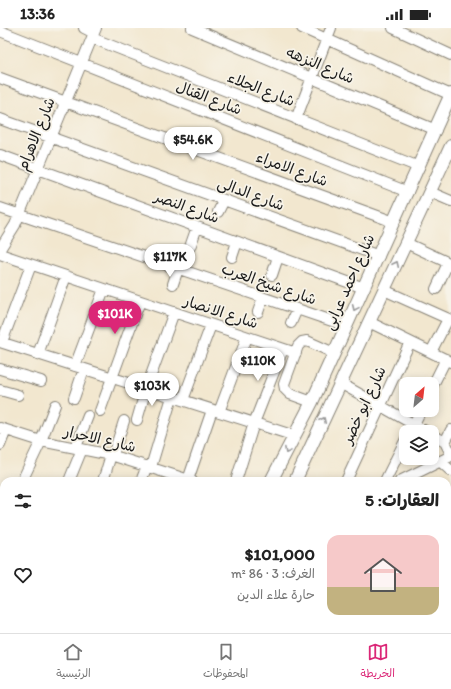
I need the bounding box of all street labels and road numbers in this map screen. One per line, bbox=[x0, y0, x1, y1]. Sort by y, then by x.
street label: شارع النزهه bbox=[283, 43, 357, 88]
street label: شارع الجلاء bbox=[224, 68, 297, 111]
street label: شارع القنال bbox=[173, 77, 244, 120]
street label: شارع الاهرام bbox=[13, 95, 62, 174]
street label: شارع الامراء bbox=[253, 148, 330, 191]
street label: شارع الدالى bbox=[215, 174, 287, 215]
street label: شارع النصر bbox=[150, 186, 222, 228]
street label: شارع احمد عرابى bbox=[320, 231, 379, 333]
street label: شارع شيخ العرب bbox=[219, 259, 319, 310]
street label: شارع الانصار bbox=[180, 291, 260, 333]
street label: شارع ابو خضر bbox=[337, 363, 391, 449]
street label: شارع الاحرار bbox=[61, 422, 138, 457]

